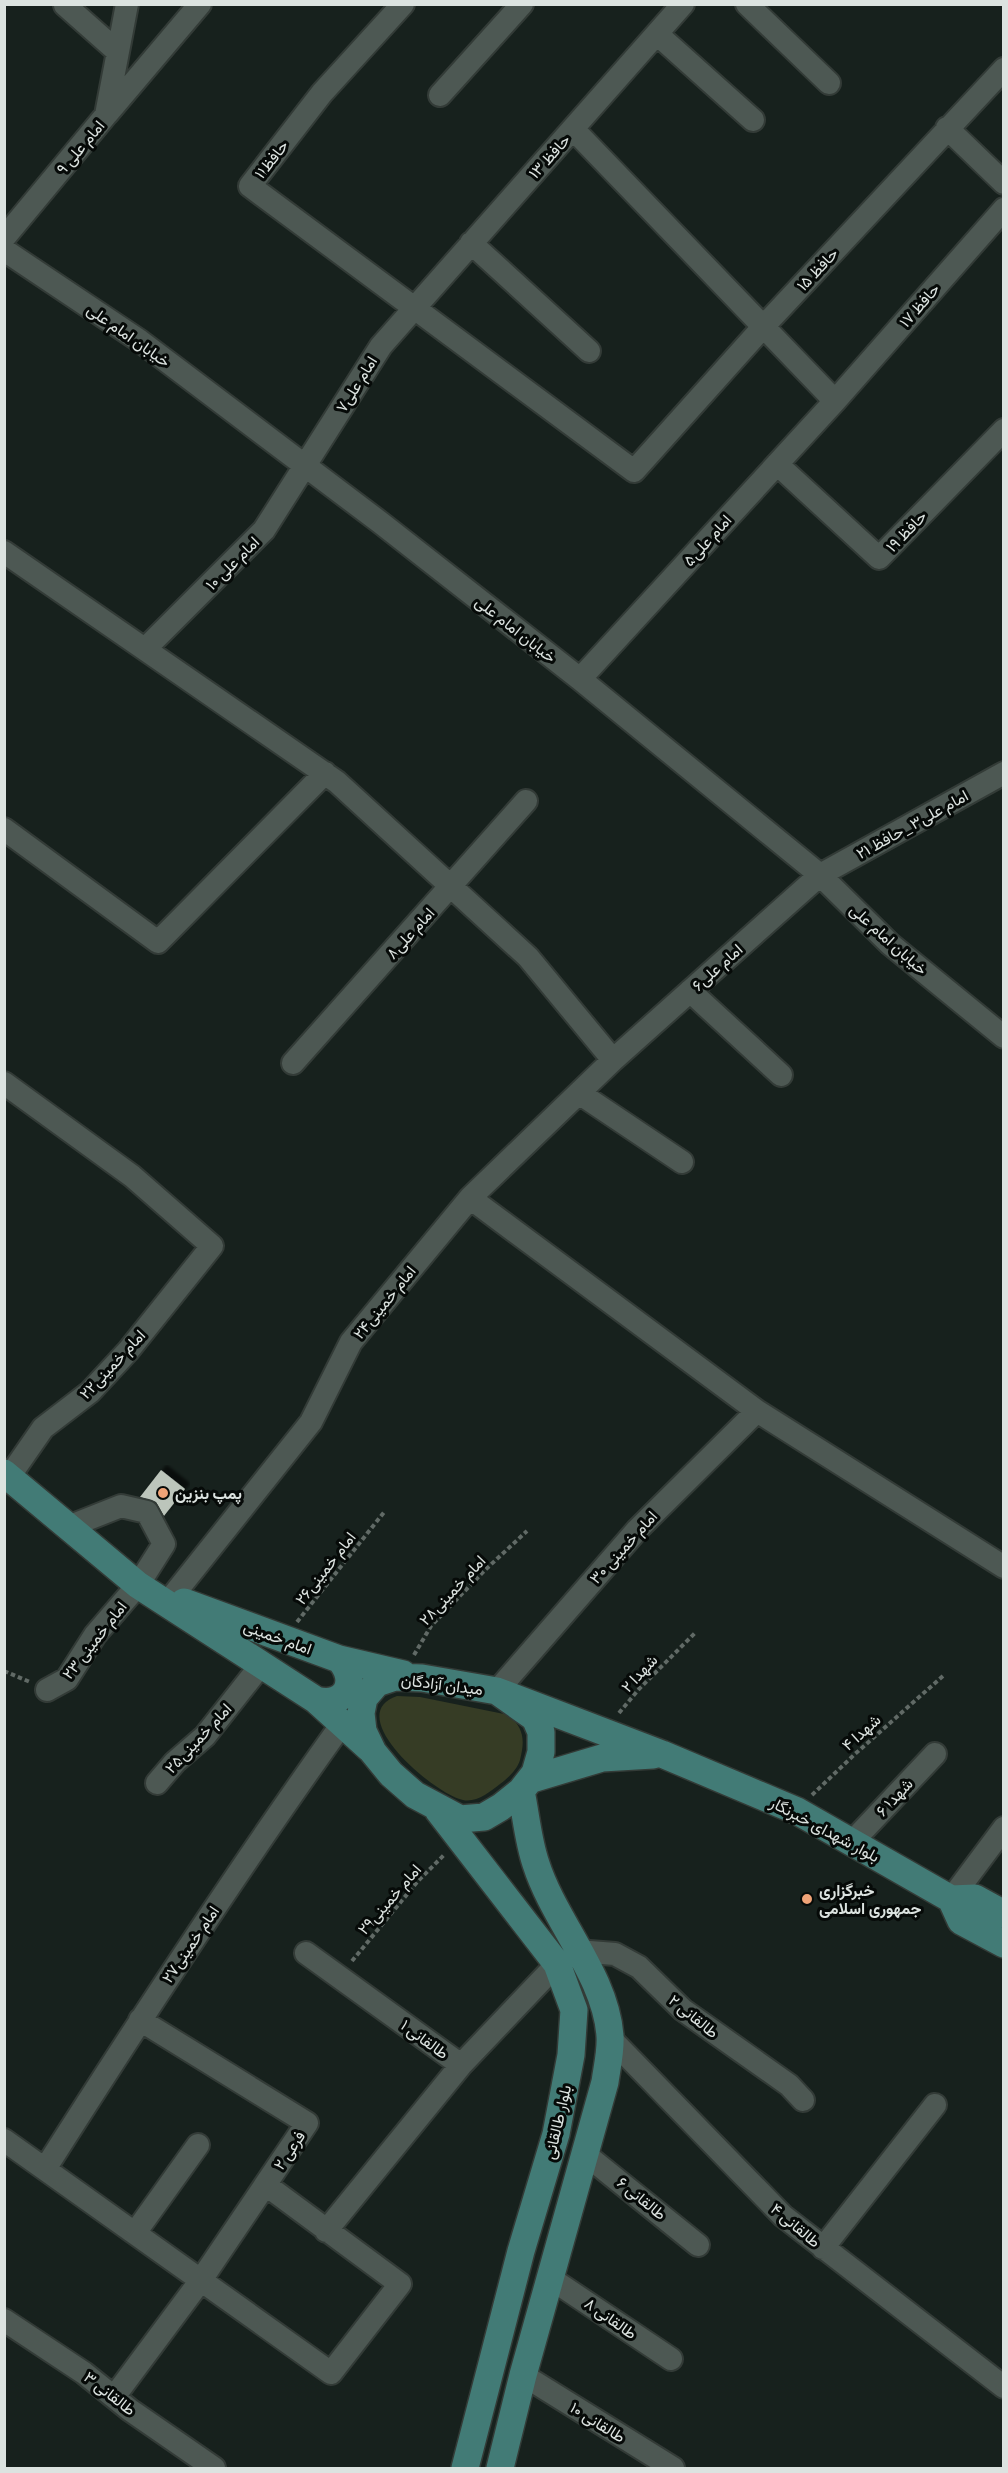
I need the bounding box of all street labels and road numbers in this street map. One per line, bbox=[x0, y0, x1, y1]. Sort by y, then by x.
street label: امام علی ۹ bbox=[50, 115, 110, 179]
street label: حافظ ۱۳ bbox=[522, 128, 576, 184]
street label: حافظ۱۱ bbox=[248, 134, 294, 184]
street label: حافظ ۱۵ bbox=[790, 242, 844, 296]
street label: حافظ ۱۷ bbox=[893, 277, 945, 333]
street label: خیابان امام علی bbox=[82, 297, 176, 373]
street label: امام علی۷ bbox=[329, 351, 383, 417]
street label: حافظ ۱۹ bbox=[880, 504, 932, 557]
street label: امام علی۵ bbox=[677, 509, 737, 571]
street label: امام علی ۱۰ bbox=[199, 530, 265, 596]
street label: خیابان امام علی bbox=[470, 590, 562, 669]
street label: امام علی۳_حافظ ۲۱ bbox=[852, 783, 972, 865]
street label: خیابان امام علی bbox=[845, 898, 933, 981]
street label: امام علی۸ bbox=[380, 902, 440, 964]
street label: امام علی۶ bbox=[686, 938, 748, 996]
street label: امام خمینی۲۴ bbox=[347, 1260, 421, 1344]
street label: امام خمینی۲۲ bbox=[73, 1324, 151, 1404]
street label: امام خمینی ۳۰ bbox=[583, 1505, 663, 1589]
street label: امام خمینی۲۶ bbox=[289, 1526, 361, 1610]
street label: امام خمینی۲۸ bbox=[413, 1549, 491, 1631]
street label: امام خمینی ۲۳ bbox=[56, 1596, 132, 1684]
street label: امام خمینی bbox=[241, 1614, 315, 1660]
street label: شهدا ۲ bbox=[615, 1648, 663, 1698]
street label: میدان آزادگان bbox=[400, 1667, 484, 1701]
street label: امام خمینی۲۵ bbox=[159, 1697, 237, 1779]
street label: شهدا ۴ bbox=[836, 1708, 886, 1756]
street label: شهد۱ ۶ bbox=[870, 1772, 918, 1822]
street label: بلوار شهدای خبرنگار bbox=[765, 1790, 884, 1868]
street label: امام خمینی۲۹ bbox=[351, 1858, 427, 1940]
street label: امام خمینی۲۷ bbox=[155, 1901, 225, 1987]
street label: طالقانی ۲ bbox=[664, 1988, 724, 2044]
street label: طالقانی ۱ bbox=[396, 2013, 454, 2065]
street label: بلوار طالقانی bbox=[537, 2082, 577, 2162]
street label: فرعی ۲ bbox=[267, 2126, 311, 2174]
street label: طالقانی ۶ bbox=[612, 2171, 672, 2225]
street label: طالقانی ۴ bbox=[766, 2197, 826, 2253]
street label: طالقانی ۸ bbox=[580, 2291, 642, 2345]
street label: طالقانی ۳ bbox=[79, 2365, 141, 2421]
street label: طالقانی ۱۰ bbox=[566, 2396, 630, 2448]

